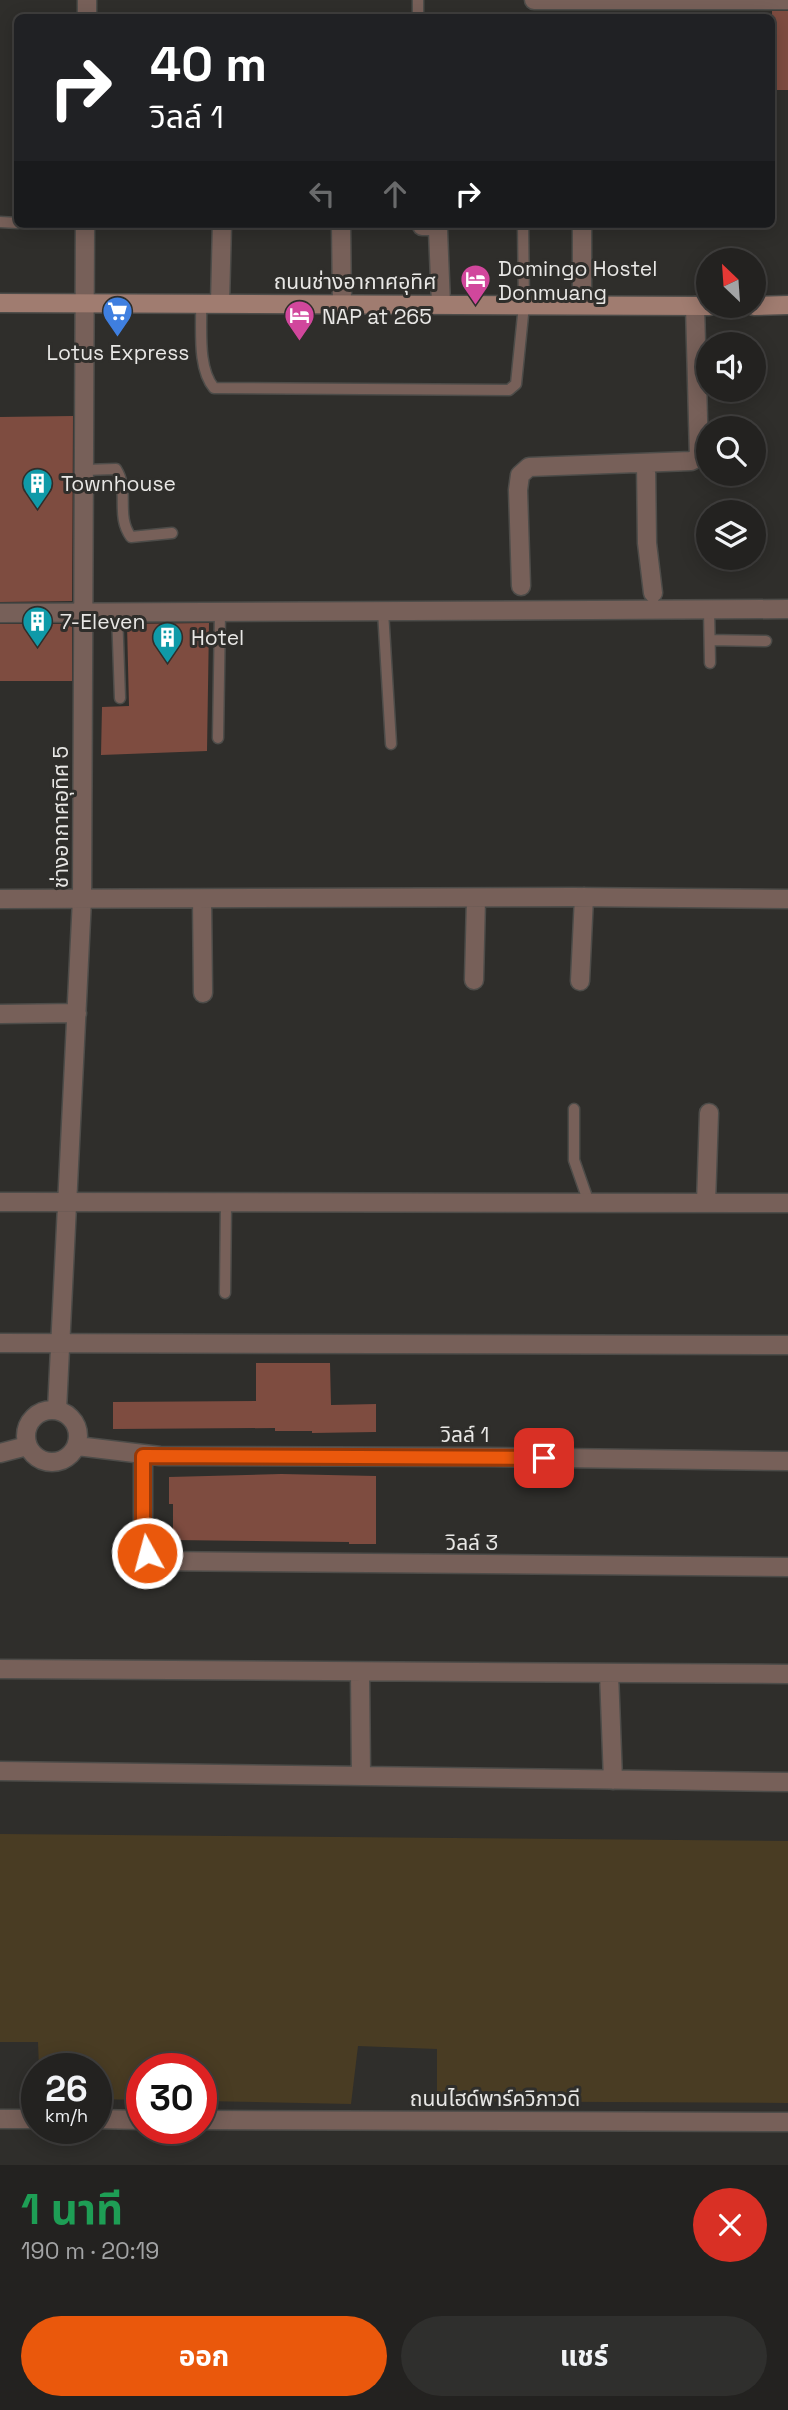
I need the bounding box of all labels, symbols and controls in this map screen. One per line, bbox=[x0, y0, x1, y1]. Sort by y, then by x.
text: 40 m bbox=[150, 33, 267, 95]
icon: right bbox=[35, 42, 126, 133]
text: วิลล์ 1 bbox=[150, 97, 224, 137]
icon: left bbox=[303, 175, 341, 213]
icon: ahead bbox=[376, 175, 414, 213]
icon: right bbox=[449, 175, 487, 213]
north arrow bbox=[696, 248, 766, 318]
map controls bbox=[696, 248, 766, 570]
place label: Domingo Hostel Donmuang bbox=[498, 255, 657, 306]
hotel icon: Domingo Hostel Donmuang bbox=[458, 263, 492, 307]
street label: ถนนช่างอากาศอุทิศ bbox=[274, 268, 436, 295]
supermarket icon: Lotus Express bbox=[101, 295, 135, 339]
hotel icon: NAP at 265 bbox=[282, 299, 316, 343]
place label: NAP at 265 bbox=[322, 303, 432, 330]
button: sound bbox=[696, 332, 766, 402]
place label: Lotus Express bbox=[47, 339, 189, 366]
button: search bbox=[696, 416, 766, 486]
building icon: Townhouse bbox=[21, 466, 55, 510]
place label: Townhouse bbox=[61, 470, 176, 497]
button: layers bbox=[696, 500, 766, 570]
building icon: 7-Eleven bbox=[20, 604, 54, 648]
place label: 7-Eleven bbox=[60, 608, 145, 635]
building icon: Hotel bbox=[151, 620, 185, 664]
place label: Hotel bbox=[191, 624, 244, 651]
street label: ช่างอากาศอุทิศ 5 bbox=[47, 746, 74, 888]
street label: วิลล์ 1 bbox=[440, 1421, 489, 1448]
pin bbox=[514, 1428, 574, 1488]
icon: arrive bbox=[525, 1439, 563, 1477]
position arrow bbox=[110, 1516, 184, 1590]
street label: วิลล์ 3 bbox=[445, 1529, 498, 1556]
speed limit sign: 30 bbox=[126, 2053, 217, 2144]
text: 26 bbox=[45, 2067, 88, 2111]
street label: ถนนไฮด์พาร์ควิภาวดี bbox=[410, 2085, 580, 2112]
text: km/h bbox=[45, 2104, 88, 2127]
text: 1 นาที bbox=[21, 2183, 123, 2236]
button: close bbox=[693, 2188, 767, 2262]
text: 190 m · 20:19 bbox=[21, 2236, 159, 2266]
button: ออก bbox=[21, 2316, 387, 2396]
button: แชร์ bbox=[401, 2316, 767, 2396]

